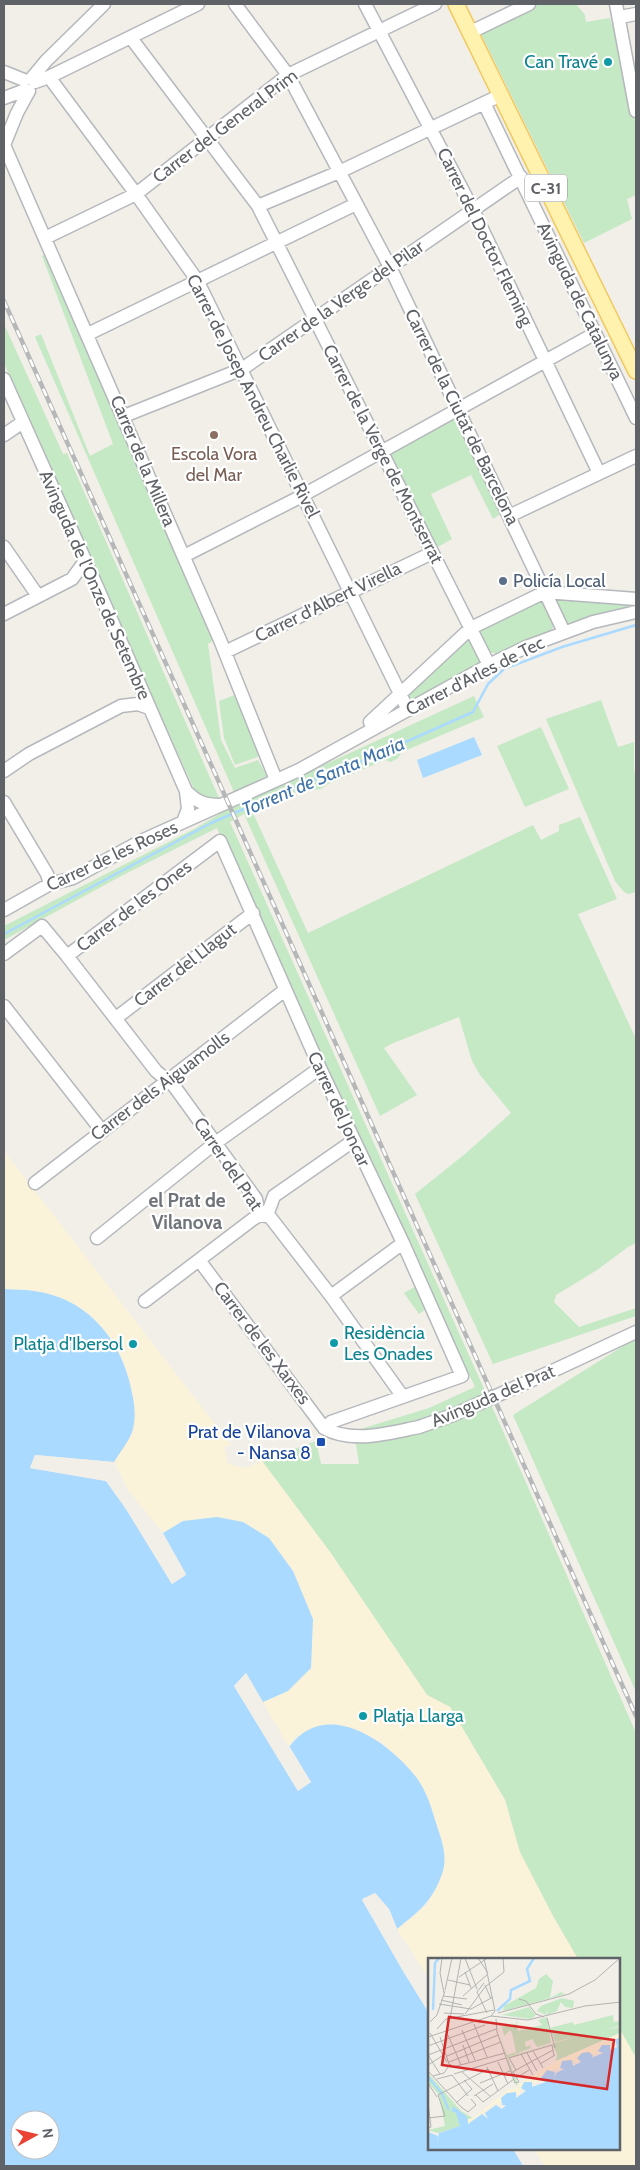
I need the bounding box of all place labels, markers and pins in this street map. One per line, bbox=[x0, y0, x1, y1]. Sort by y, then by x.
place label: Can Travé bbox=[524, 51, 598, 73]
marker: Can Travé bbox=[602, 56, 614, 68]
marker: Escola Vora del Mar bbox=[208, 429, 220, 441]
place label: Escola Vora del Mar bbox=[171, 443, 257, 486]
place label: Policía Local bbox=[513, 570, 606, 592]
marker: Policía Local bbox=[497, 575, 509, 587]
place label: Residència Les Onades bbox=[344, 1322, 433, 1365]
place label: Platja d'Ibersol bbox=[14, 1333, 124, 1355]
marker: Residència Les Onades bbox=[328, 1337, 340, 1349]
marker: Platja d'Ibersol bbox=[127, 1338, 139, 1350]
place label: Prat de Vilanova - Nansa 8 bbox=[188, 1421, 311, 1464]
marker: Prat de Vilanova - Nansa 8 bbox=[315, 1436, 327, 1448]
place label: Platja Llarga bbox=[373, 1705, 464, 1727]
marker: Platja Llarga bbox=[357, 1710, 369, 1722]

